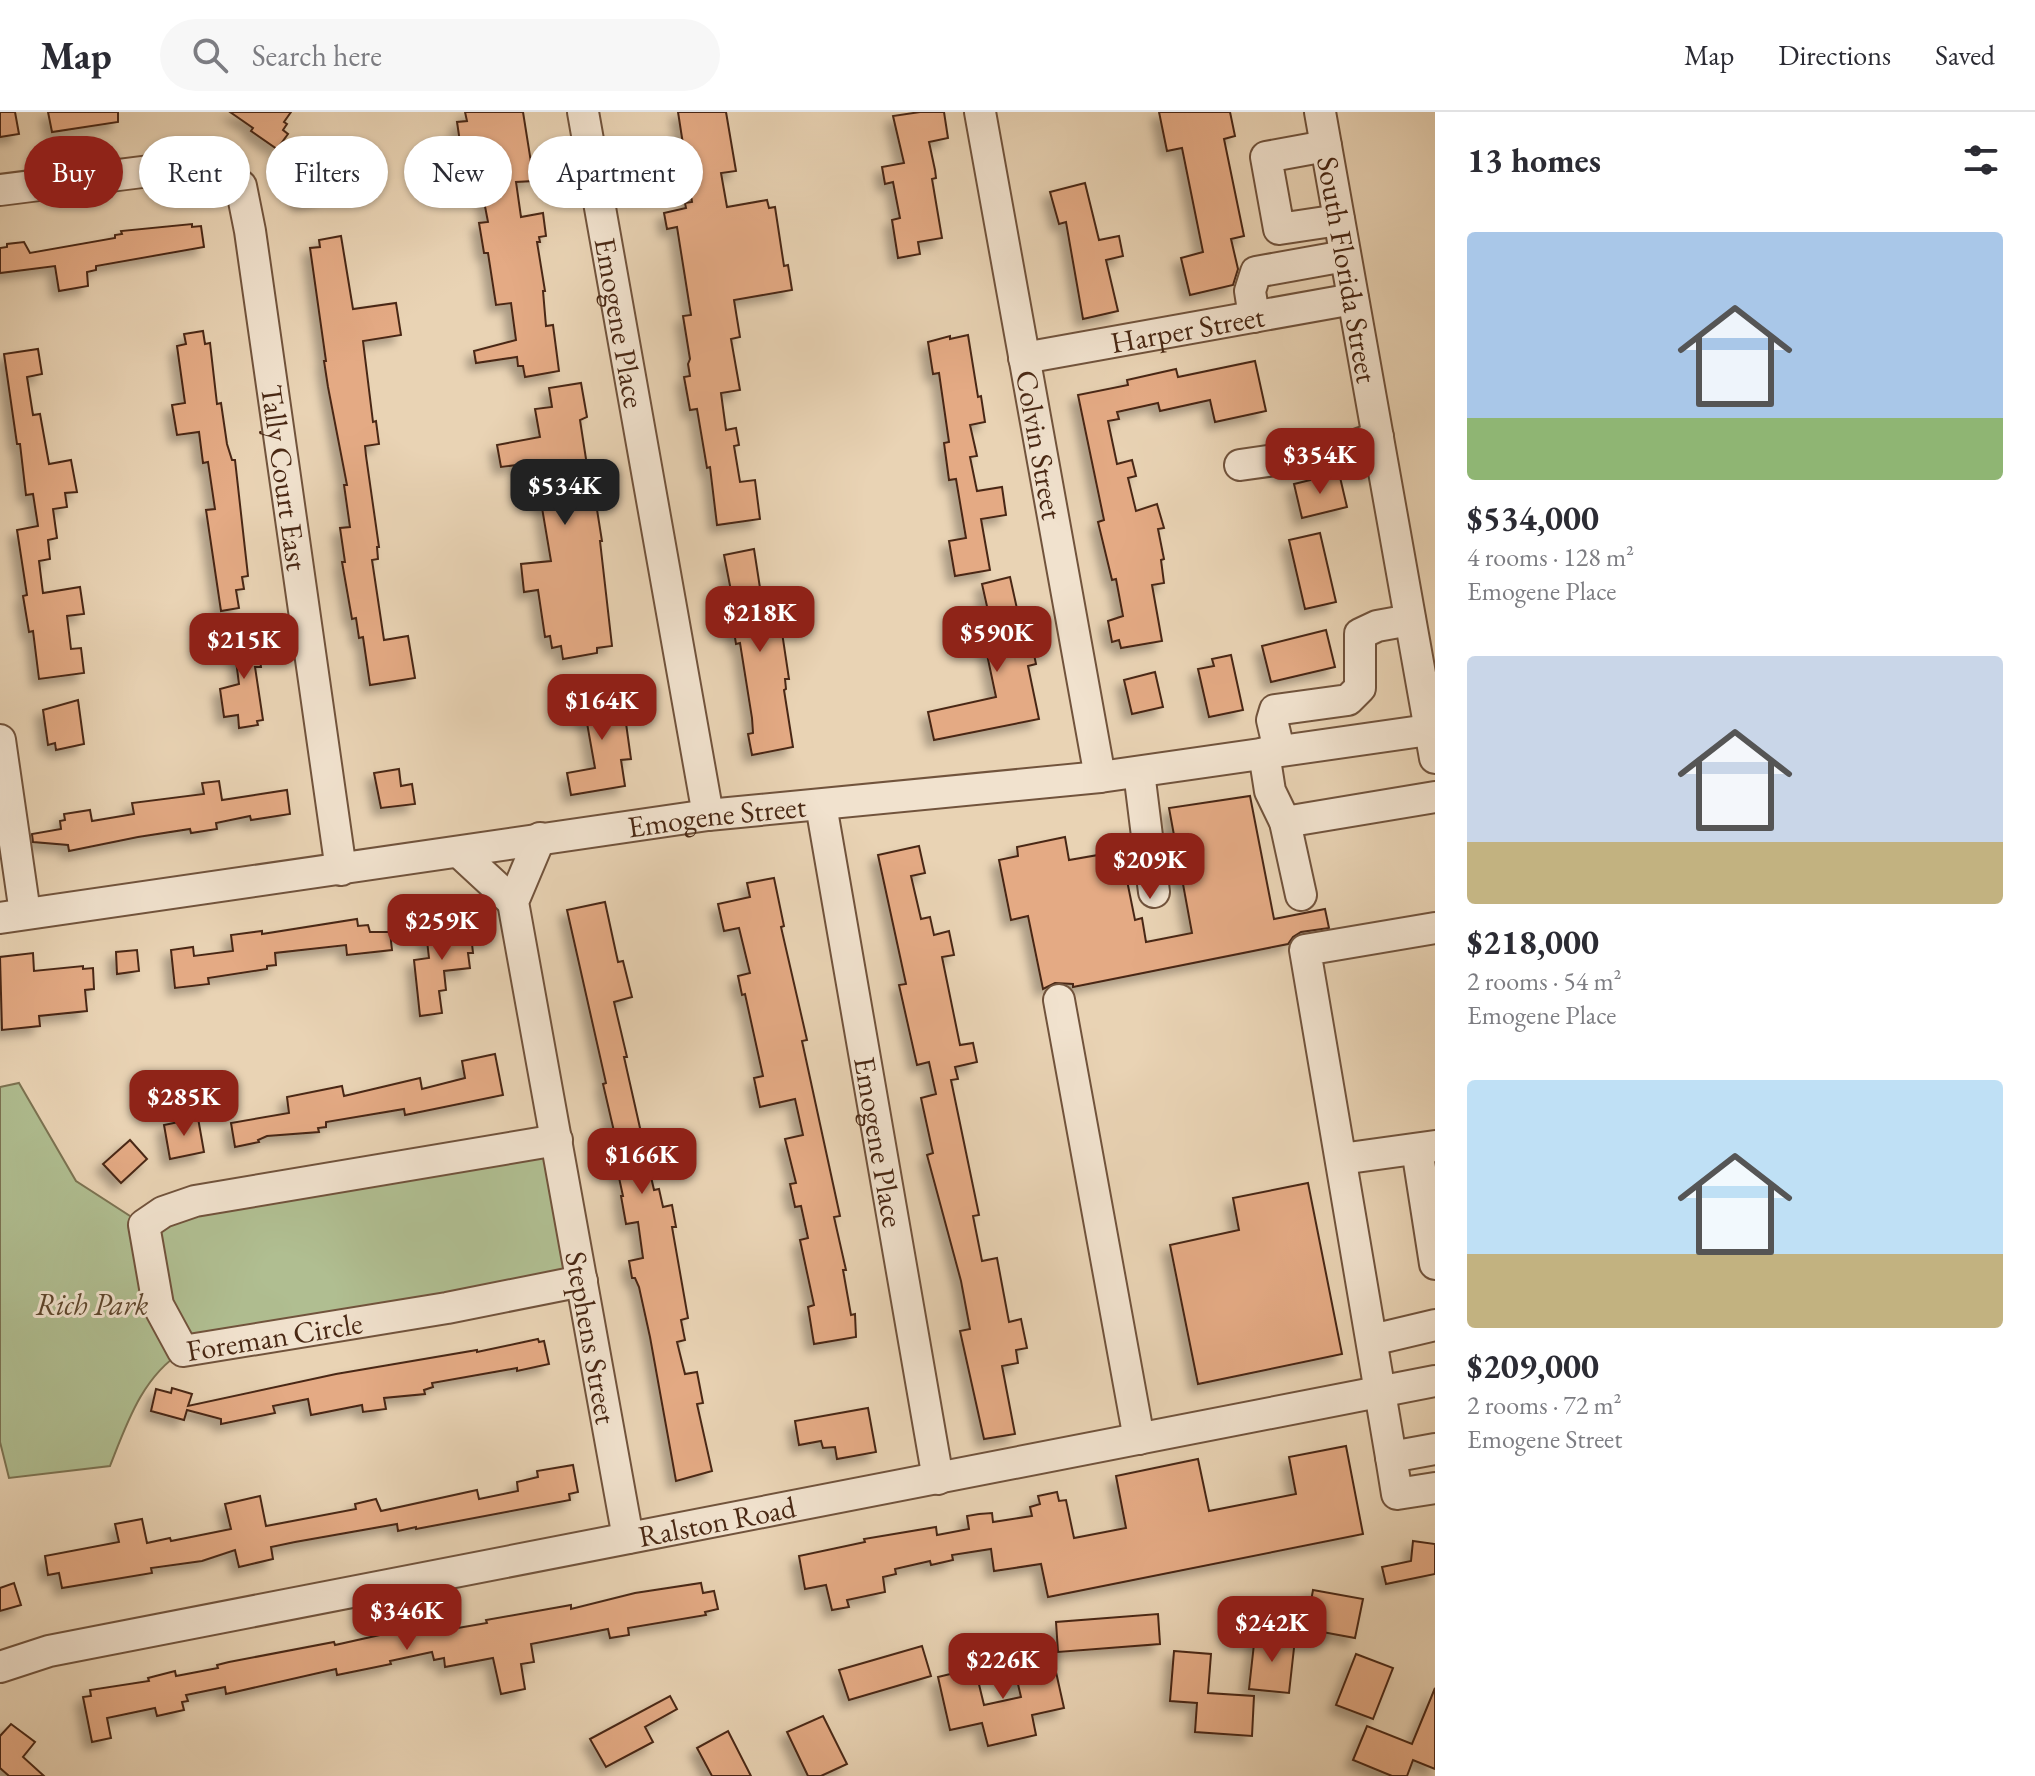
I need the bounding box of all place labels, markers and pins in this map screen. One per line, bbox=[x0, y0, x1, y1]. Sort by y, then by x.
pin: $354K bbox=[1264, 428, 1376, 496]
pin: $534K bbox=[509, 459, 621, 527]
pin: $218K bbox=[704, 586, 816, 654]
pin: $590K bbox=[941, 606, 1053, 674]
pin: $215K bbox=[188, 613, 300, 681]
pin: $164K bbox=[546, 674, 658, 742]
pin: $209K bbox=[1094, 833, 1206, 901]
pin: $259K bbox=[386, 894, 498, 962]
pin: $285K bbox=[128, 1070, 240, 1138]
pin: $166K bbox=[586, 1128, 698, 1196]
pin: $346K bbox=[351, 1584, 463, 1652]
pin: $242K bbox=[1216, 1596, 1328, 1664]
pin: $226K bbox=[947, 1633, 1059, 1701]

